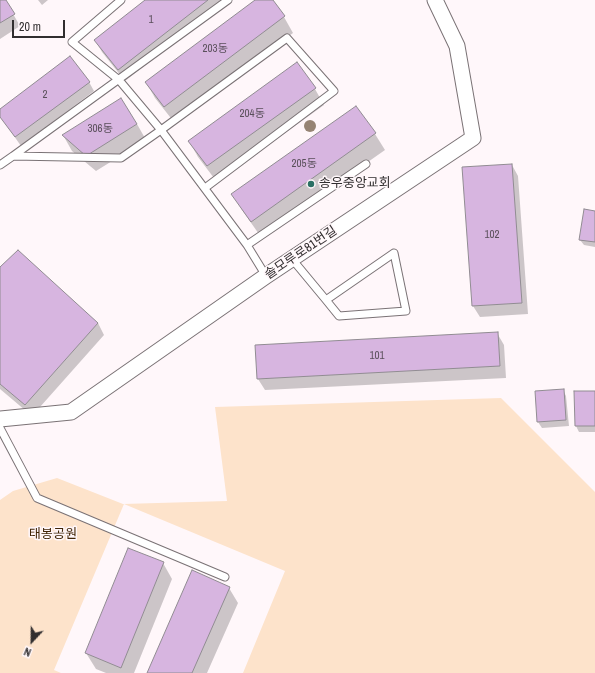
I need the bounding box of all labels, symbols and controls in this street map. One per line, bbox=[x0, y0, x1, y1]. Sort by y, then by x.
scale bar bbox=[14, 12, 67, 38]
house number: 1 bbox=[148, 13, 154, 27]
text: 20 m bbox=[19, 19, 41, 35]
house number: 203동 bbox=[202, 42, 228, 56]
house number: 2 bbox=[42, 88, 48, 102]
house number: 204동 bbox=[239, 107, 265, 121]
house number: 306동 bbox=[87, 122, 113, 136]
house number: 205동 bbox=[291, 157, 317, 171]
place label: 송우중앙교회 bbox=[319, 176, 391, 192]
marker: 송우중앙교회 bbox=[306, 179, 316, 189]
street label: 솔모루로81번길 bbox=[262, 223, 340, 283]
house number: 102 bbox=[484, 228, 500, 242]
house number: 101 bbox=[369, 349, 385, 363]
park label: 태봉공원 bbox=[29, 527, 77, 543]
north arrow bbox=[12, 621, 52, 661]
text: N bbox=[22, 644, 33, 660]

